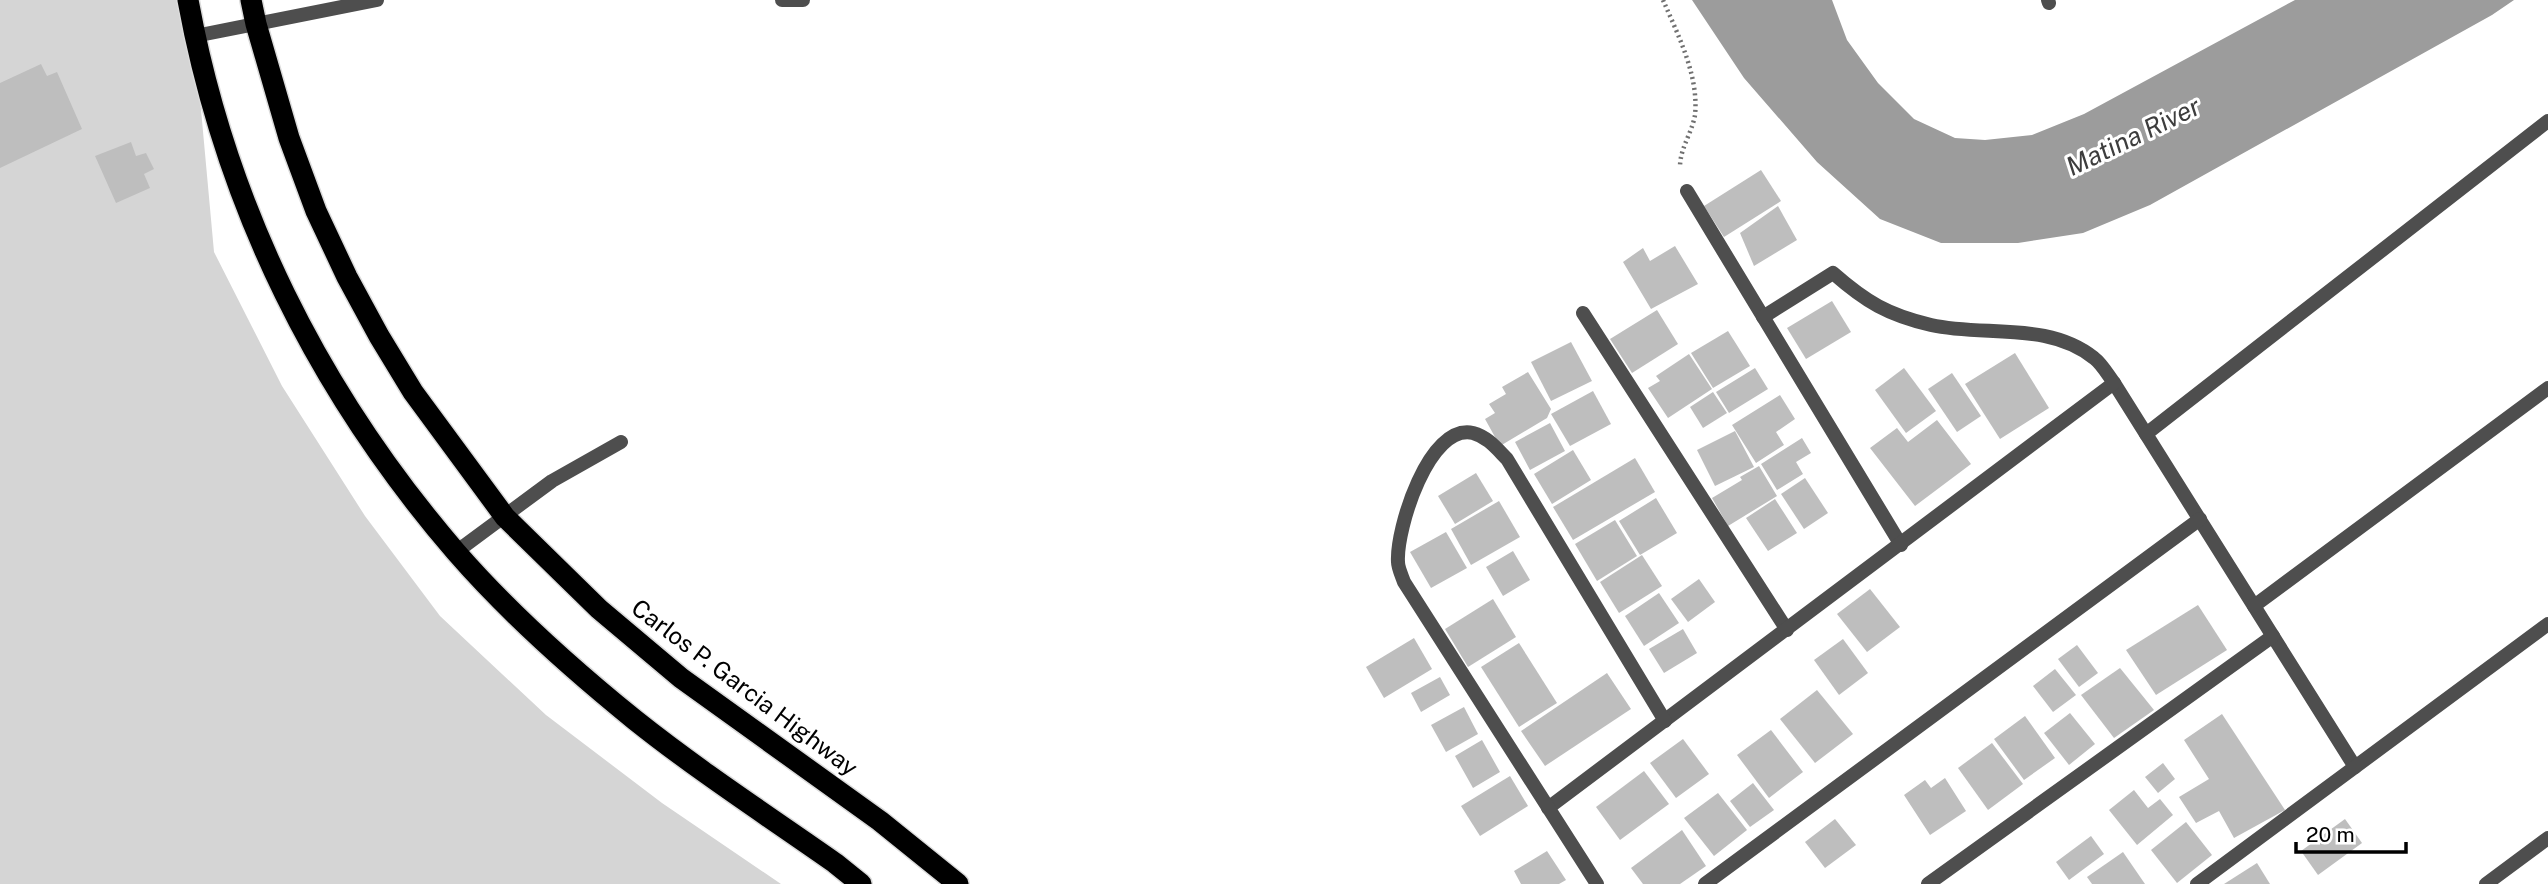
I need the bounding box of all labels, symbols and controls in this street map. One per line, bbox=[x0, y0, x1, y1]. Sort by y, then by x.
water label: Matina River bbox=[2061, 90, 2205, 182]
street label: Carlos P. Garcia Highway bbox=[626, 593, 864, 781]
scale bar bbox=[2296, 810, 2406, 854]
text: 20 m bbox=[2306, 822, 2355, 847]

